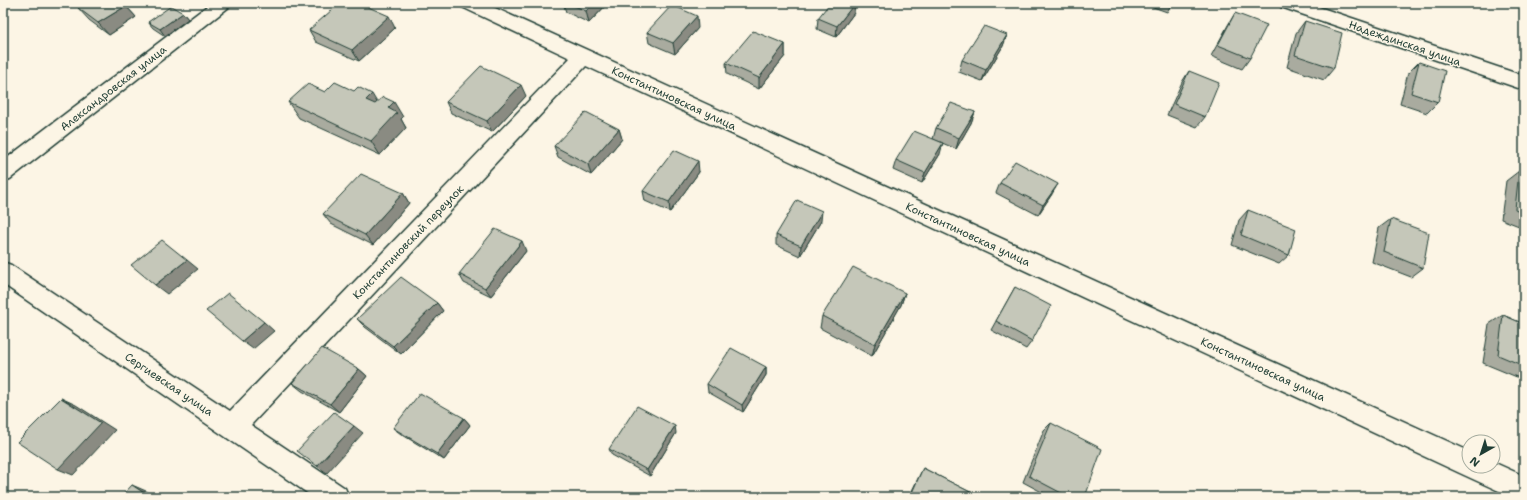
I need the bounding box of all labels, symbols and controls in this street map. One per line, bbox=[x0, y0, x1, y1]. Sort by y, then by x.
street label: Надеждинская улица bbox=[1347, 17, 1463, 70]
street label: Александровская улица bbox=[57, 42, 170, 135]
street label: Константиновская улица bbox=[609, 63, 739, 134]
street label: Константиновский переулок bbox=[350, 182, 467, 303]
street label: Константиновская улица bbox=[903, 199, 1033, 270]
street label: Константиновская улица bbox=[1198, 334, 1328, 405]
street label: Сергиевская улица bbox=[122, 349, 216, 420]
north arrow bbox=[1461, 434, 1501, 474]
text: N bbox=[1467, 453, 1483, 470]

